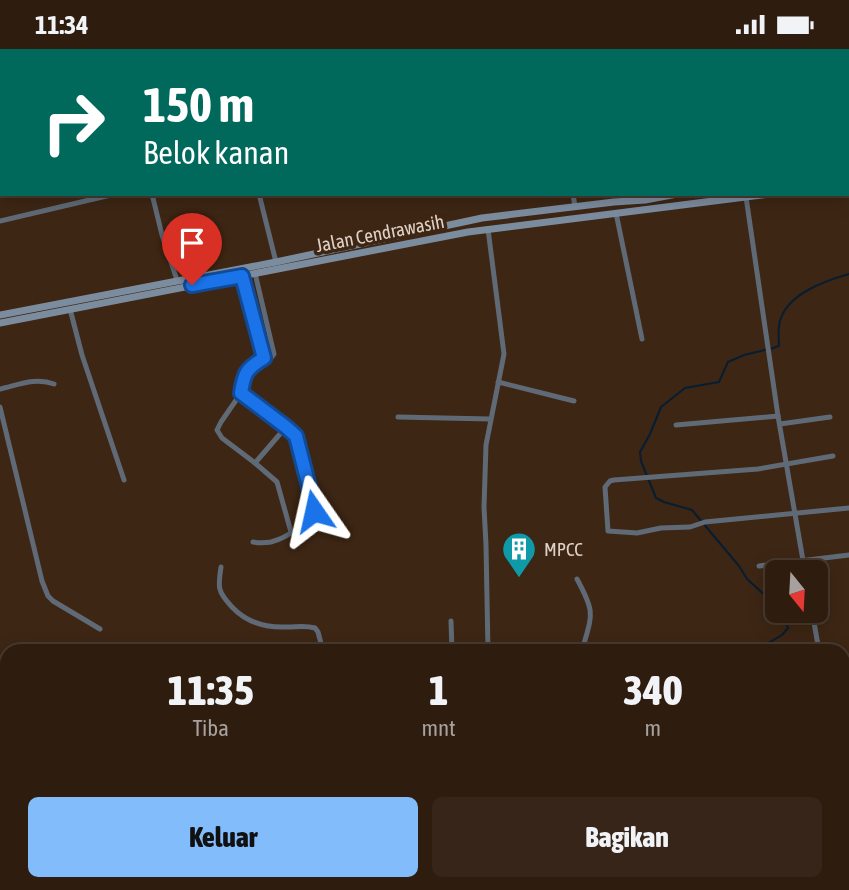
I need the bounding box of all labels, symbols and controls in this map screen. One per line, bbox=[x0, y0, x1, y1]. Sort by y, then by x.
text: 11:34 bbox=[35, 10, 89, 40]
text: 150 m bbox=[143, 76, 254, 132]
icon: right bbox=[28, 77, 119, 168]
text: Belok kanan bbox=[143, 134, 289, 171]
street label: Jalan Cendrawasih bbox=[314, 210, 446, 256]
pin bbox=[162, 213, 222, 285]
icon: arrive bbox=[173, 224, 211, 262]
position arrow bbox=[277, 474, 351, 548]
building icon: MPCC bbox=[500, 530, 538, 579]
place label: MPCC bbox=[544, 538, 583, 560]
north arrow bbox=[765, 560, 828, 623]
map controls bbox=[765, 560, 828, 623]
text: 11:35 bbox=[167, 666, 254, 714]
text: 1 bbox=[429, 666, 448, 714]
text: 340 bbox=[623, 666, 682, 714]
text: Tiba bbox=[192, 715, 229, 741]
text: mnt bbox=[421, 715, 456, 741]
text: m bbox=[645, 715, 661, 741]
button: Keluar bbox=[28, 797, 418, 877]
button: Bagikan bbox=[432, 797, 822, 877]

